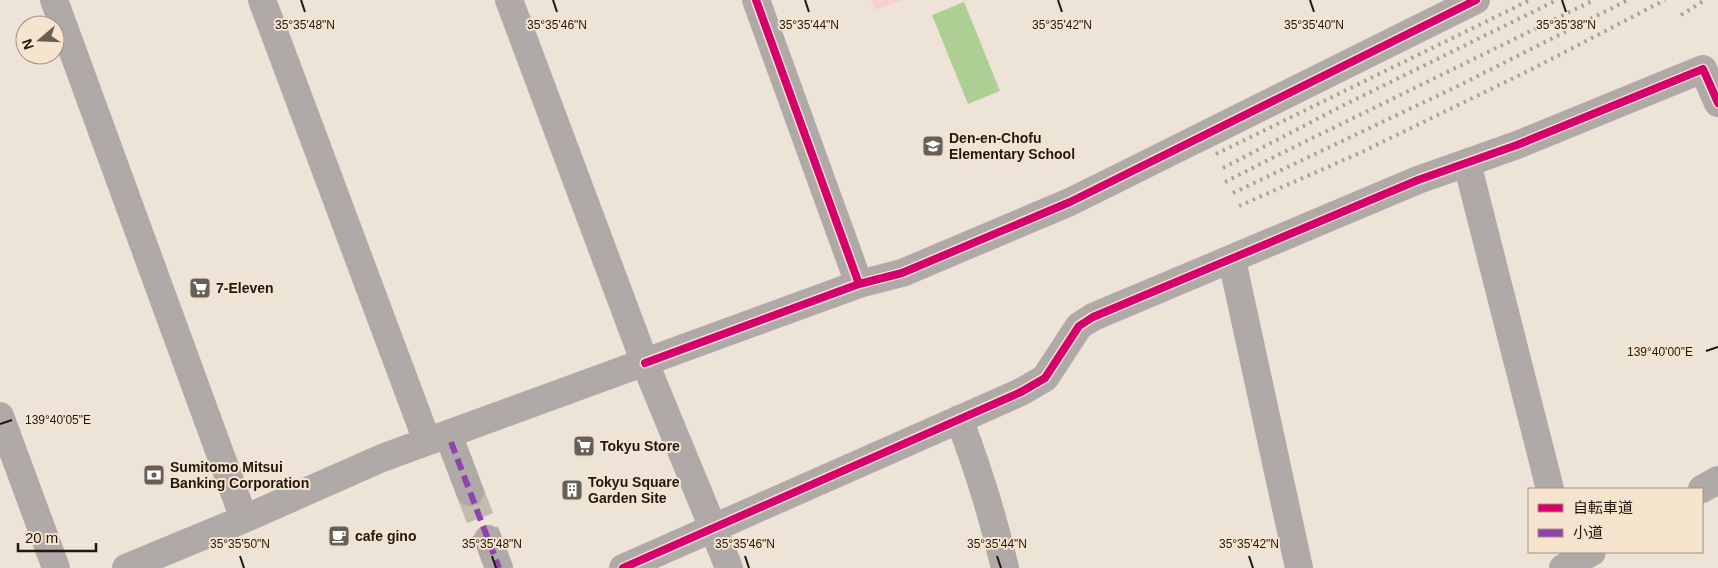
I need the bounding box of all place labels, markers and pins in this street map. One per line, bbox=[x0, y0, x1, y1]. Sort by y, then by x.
place label: Den-en-Chofu Elementary School bbox=[949, 130, 1075, 162]
school or university icon: Den-en-Chofu Elementary School bbox=[921, 134, 945, 158]
supermarket icon: 7-Eleven bbox=[188, 276, 212, 300]
place label: 7-Eleven bbox=[216, 280, 274, 296]
supermarket icon: Tokyu Store bbox=[572, 434, 596, 458]
place label: Tokyu Store bbox=[600, 438, 680, 454]
place label: Sumitomo Mitsui Banking Corporation bbox=[170, 459, 309, 491]
bank icon: Sumitomo Mitsui Banking Corporation bbox=[142, 463, 166, 487]
place label: Tokyu Square Garden Site bbox=[588, 474, 680, 506]
building icon: Tokyu Square Garden Site bbox=[560, 478, 584, 502]
cafe icon: cafe gino bbox=[327, 524, 351, 548]
place label: cafe gino bbox=[355, 528, 416, 544]

